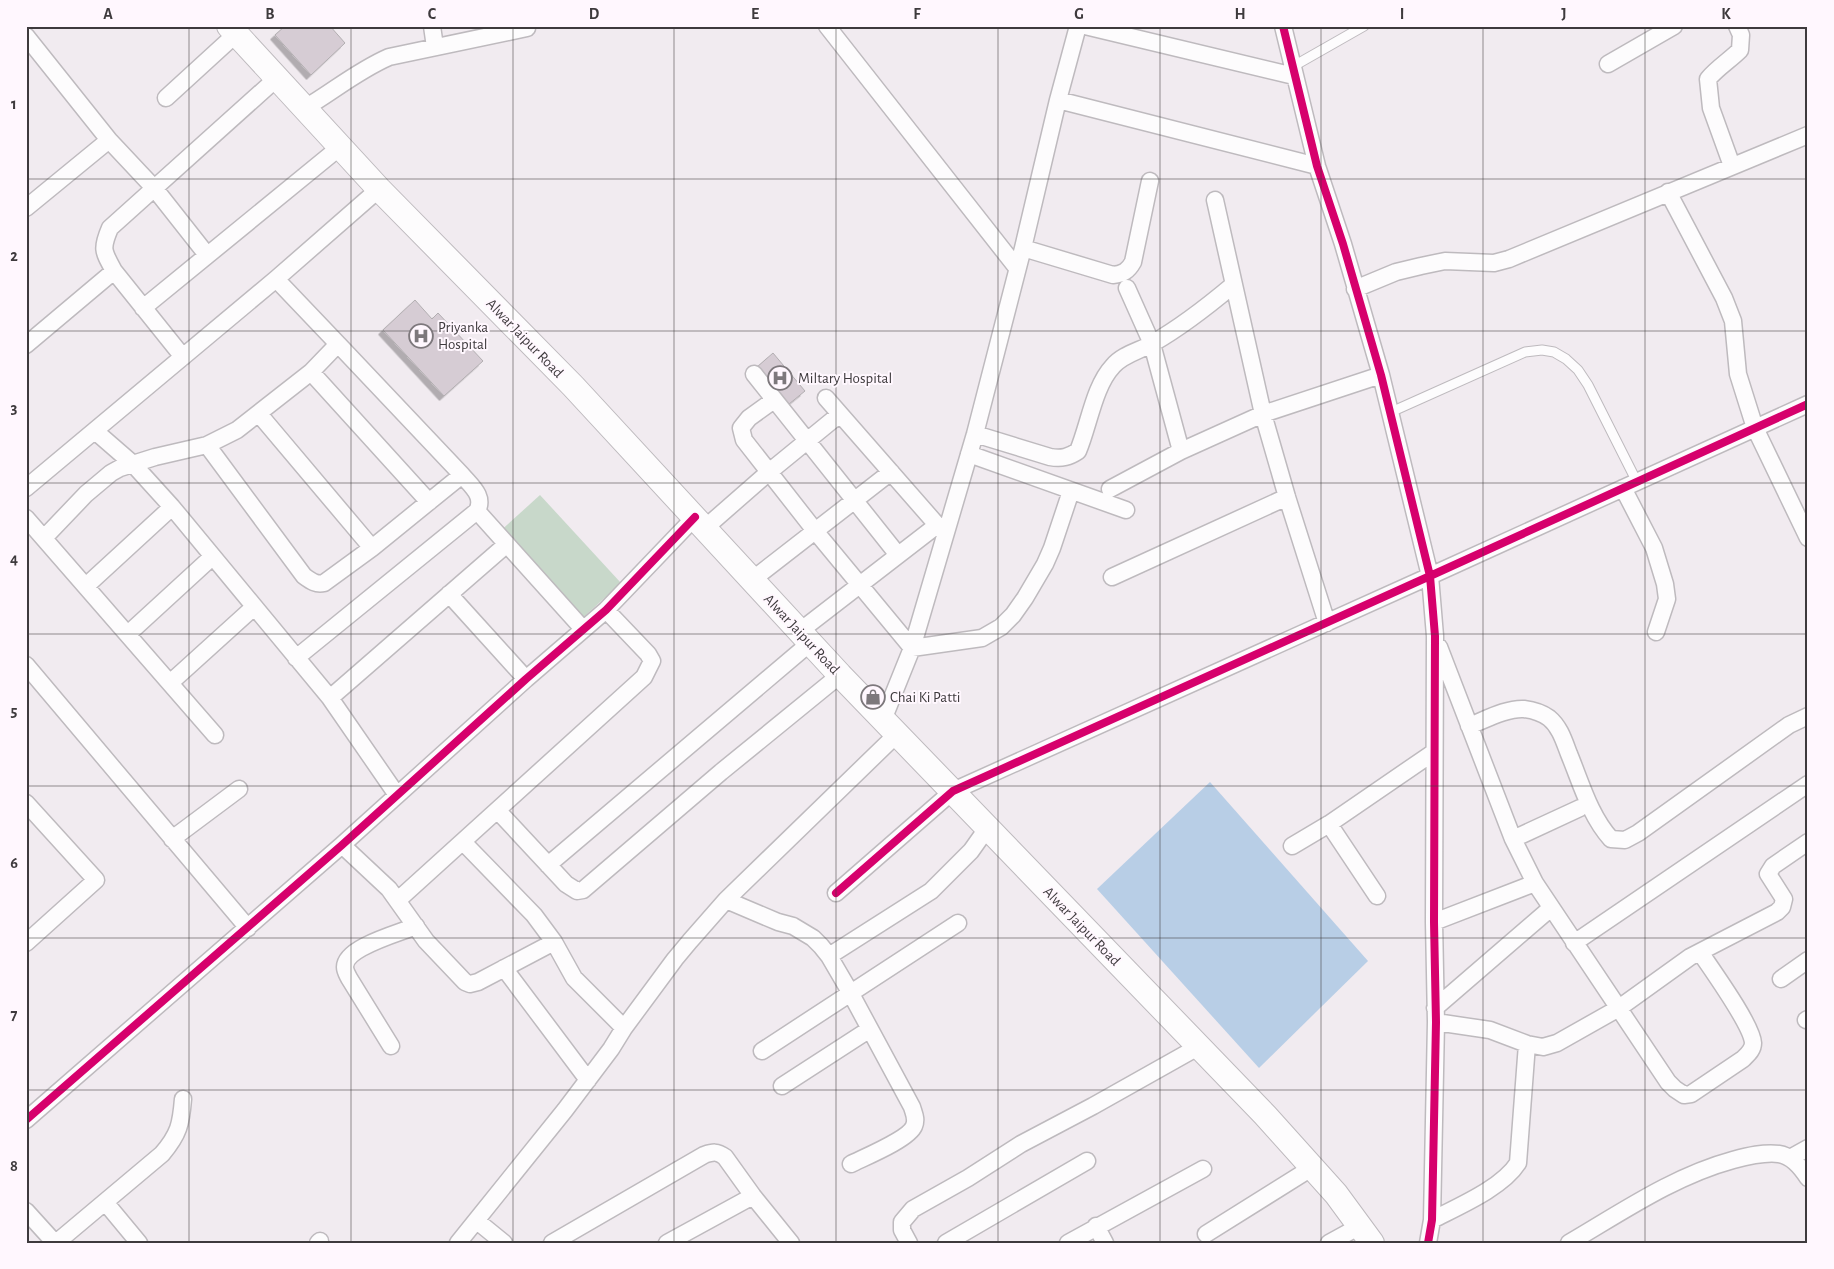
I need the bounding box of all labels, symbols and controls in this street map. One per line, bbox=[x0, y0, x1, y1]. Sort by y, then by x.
text: A bbox=[103, 6, 113, 22]
text: B bbox=[265, 6, 275, 22]
text: C bbox=[428, 6, 437, 22]
text: D bbox=[589, 6, 600, 22]
text: E bbox=[751, 6, 759, 22]
text: F bbox=[913, 6, 921, 22]
text: G bbox=[1074, 6, 1084, 22]
text: H bbox=[1234, 6, 1246, 22]
text: I bbox=[1400, 6, 1404, 22]
text: J bbox=[1561, 6, 1567, 22]
text: K bbox=[1721, 6, 1731, 22]
text: 1 bbox=[11, 96, 17, 112]
text: 2 bbox=[10, 248, 18, 264]
street label: Alwar Jaipur Road bbox=[483, 296, 566, 381]
place label: Priyanka Hospital bbox=[438, 320, 488, 352]
hospital icon: Priyanka Hospital bbox=[408, 323, 434, 349]
hospital icon: Miltary Hospital bbox=[767, 365, 793, 391]
place label: Miltary Hospital bbox=[798, 371, 892, 386]
text: 3 bbox=[11, 400, 18, 416]
text: 4 bbox=[10, 551, 18, 567]
street label: Alwar Jaipur Road bbox=[761, 591, 843, 677]
shop icon: Chai Ki Patti bbox=[860, 684, 886, 710]
place label: Chai Ki Patti bbox=[890, 690, 961, 705]
text: 5 bbox=[11, 703, 18, 719]
text: 6 bbox=[10, 855, 18, 871]
street label: Alwar Jaipur Road bbox=[1040, 884, 1123, 969]
text: 7 bbox=[11, 1007, 18, 1023]
text: 8 bbox=[10, 1158, 18, 1174]

